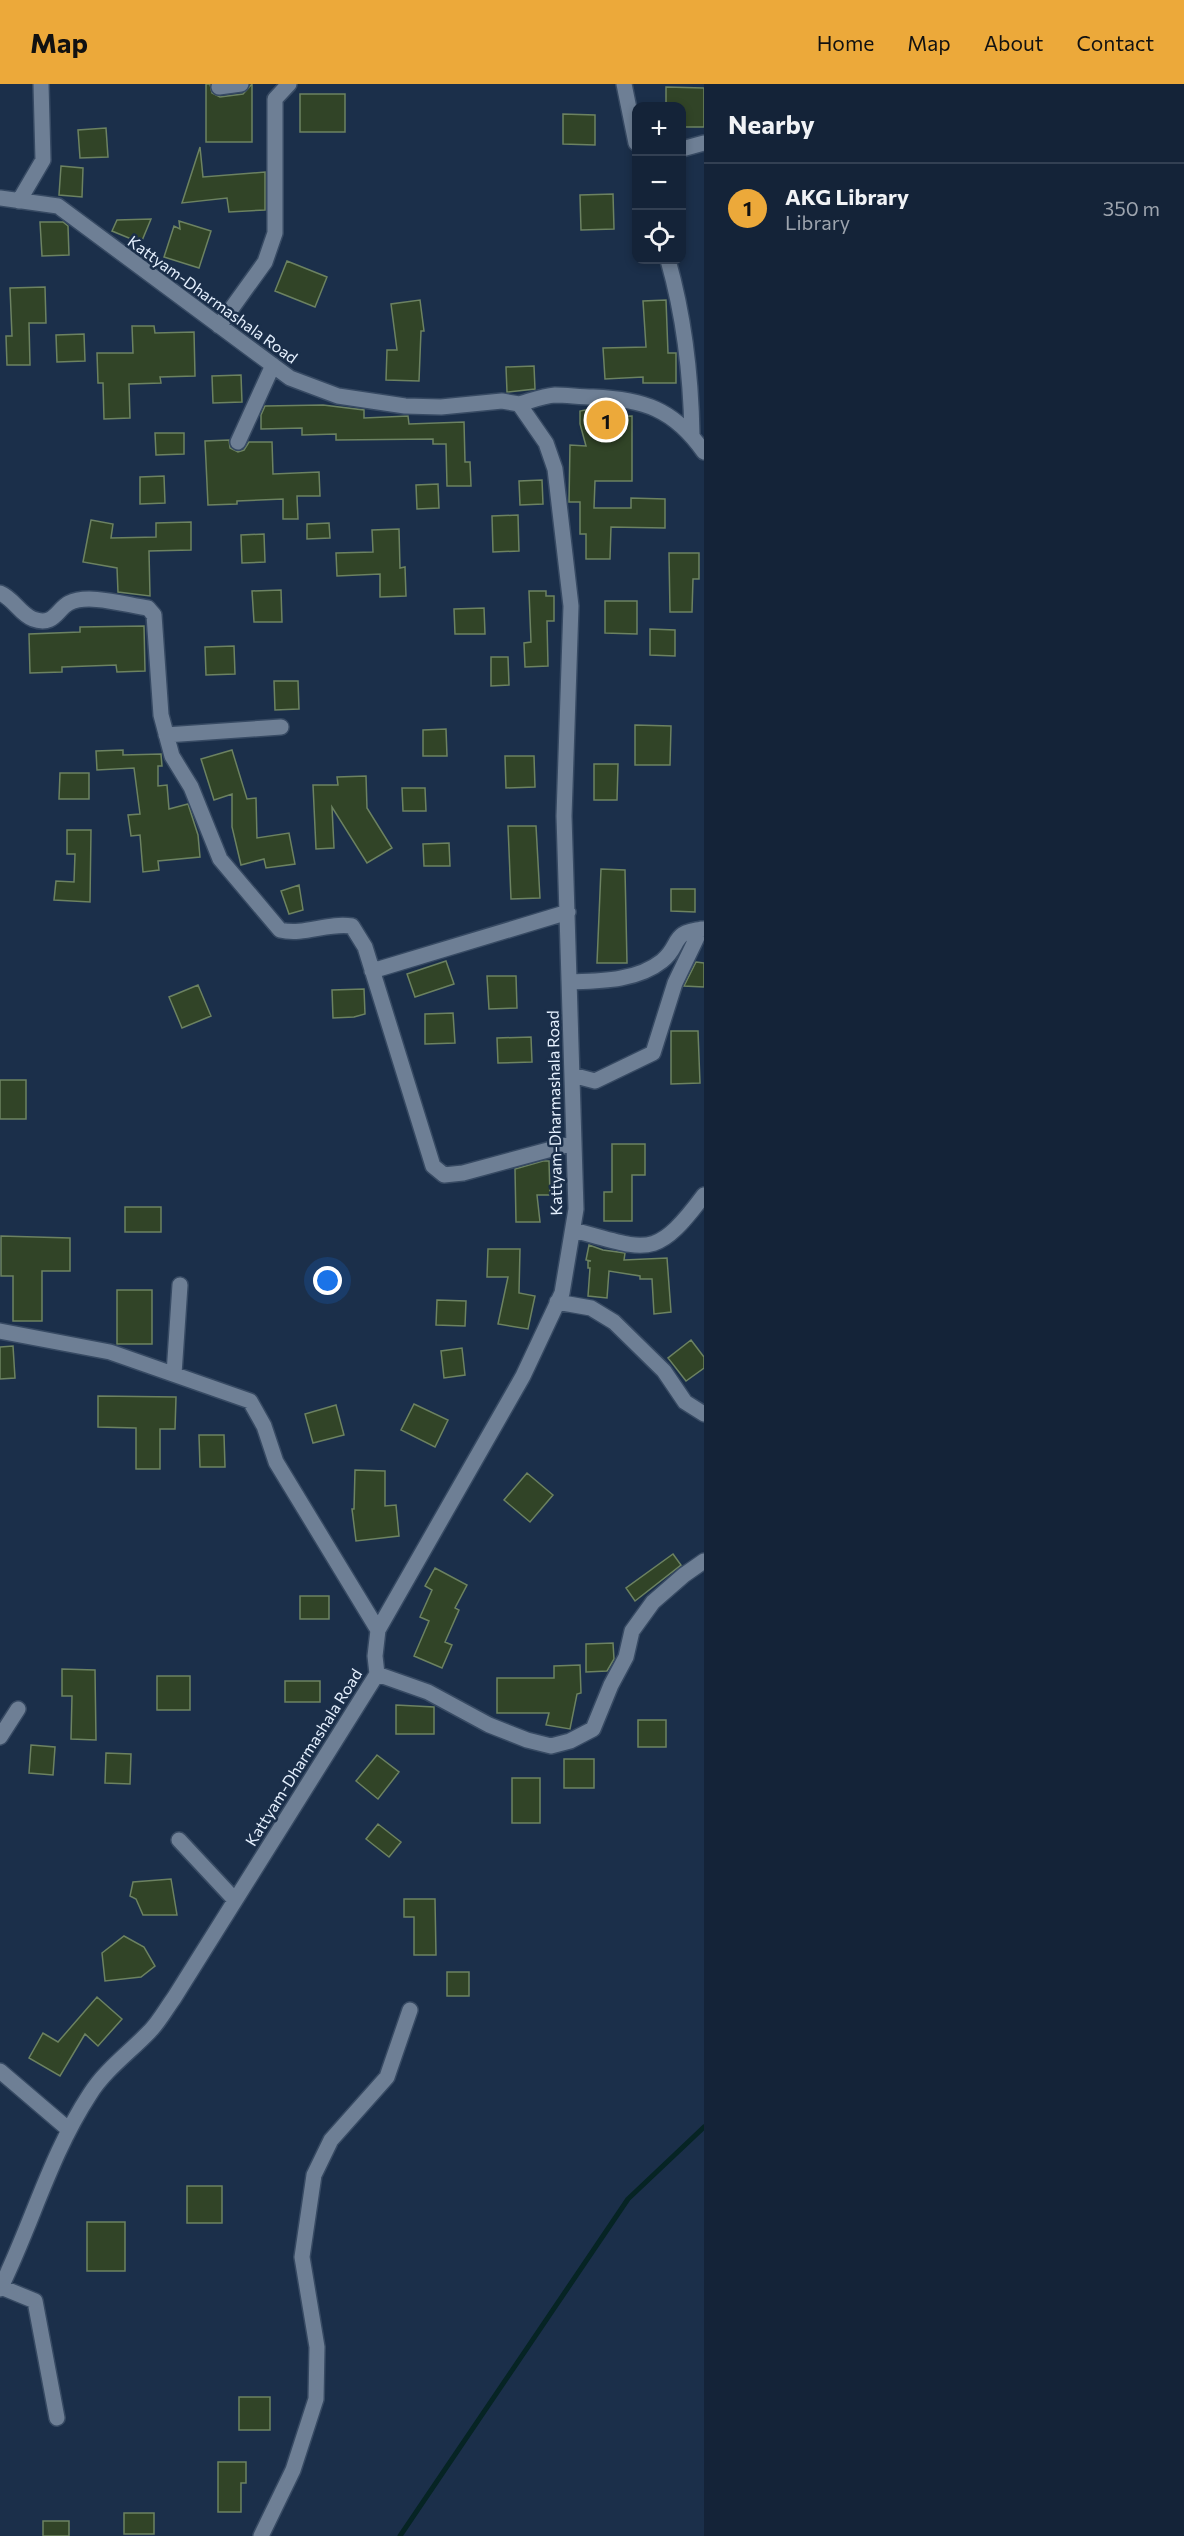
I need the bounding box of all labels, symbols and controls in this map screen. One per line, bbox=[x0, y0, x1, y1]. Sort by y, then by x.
text: Map bbox=[30, 25, 88, 59]
text: Home bbox=[817, 30, 874, 55]
text: Map bbox=[907, 30, 951, 55]
text: About bbox=[984, 30, 1043, 55]
text: Contact bbox=[1076, 30, 1154, 55]
map controls bbox=[632, 102, 686, 264]
button: + bbox=[632, 102, 686, 156]
text: Nearby bbox=[728, 108, 815, 139]
button: − bbox=[632, 156, 686, 210]
text: AKG Library bbox=[785, 183, 909, 210]
text: 1 bbox=[743, 196, 752, 220]
text: 350 m bbox=[1103, 196, 1160, 220]
button: locate bbox=[632, 210, 686, 264]
text: Library bbox=[785, 210, 850, 234]
street label: Kattyam-Dharmashala Road bbox=[124, 231, 302, 367]
pin: 1 bbox=[586, 398, 626, 442]
street label: Kattyam-Dharmashala Road bbox=[543, 1010, 565, 1216]
your location bbox=[313, 1266, 342, 1295]
street label: Kattyam-Dharmashala Road bbox=[241, 1665, 365, 1849]

